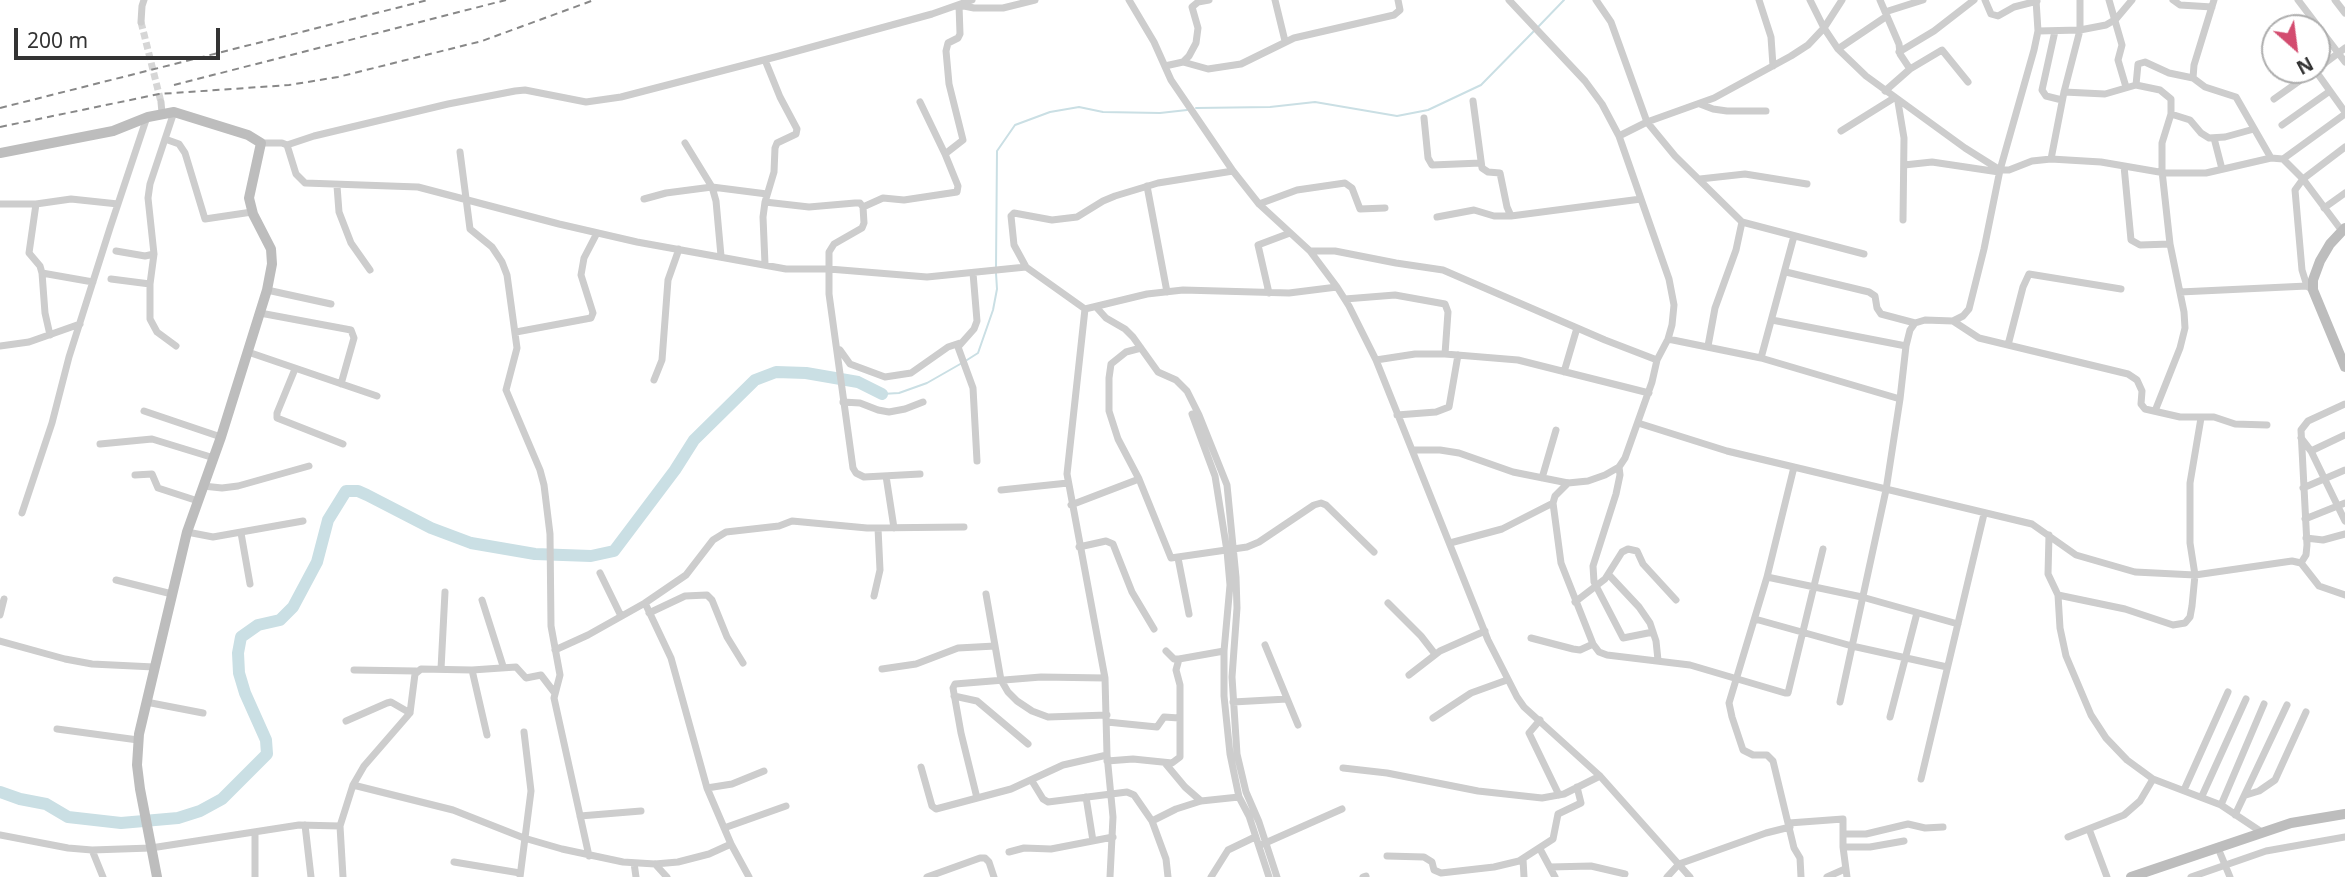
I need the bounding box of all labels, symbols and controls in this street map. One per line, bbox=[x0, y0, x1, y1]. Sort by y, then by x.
scale bar bbox=[18, 14, 224, 58]
north arrow bbox=[2261, 14, 2331, 84]
text: 200 m bbox=[27, 26, 88, 54]
text: N bbox=[2292, 51, 2318, 81]

